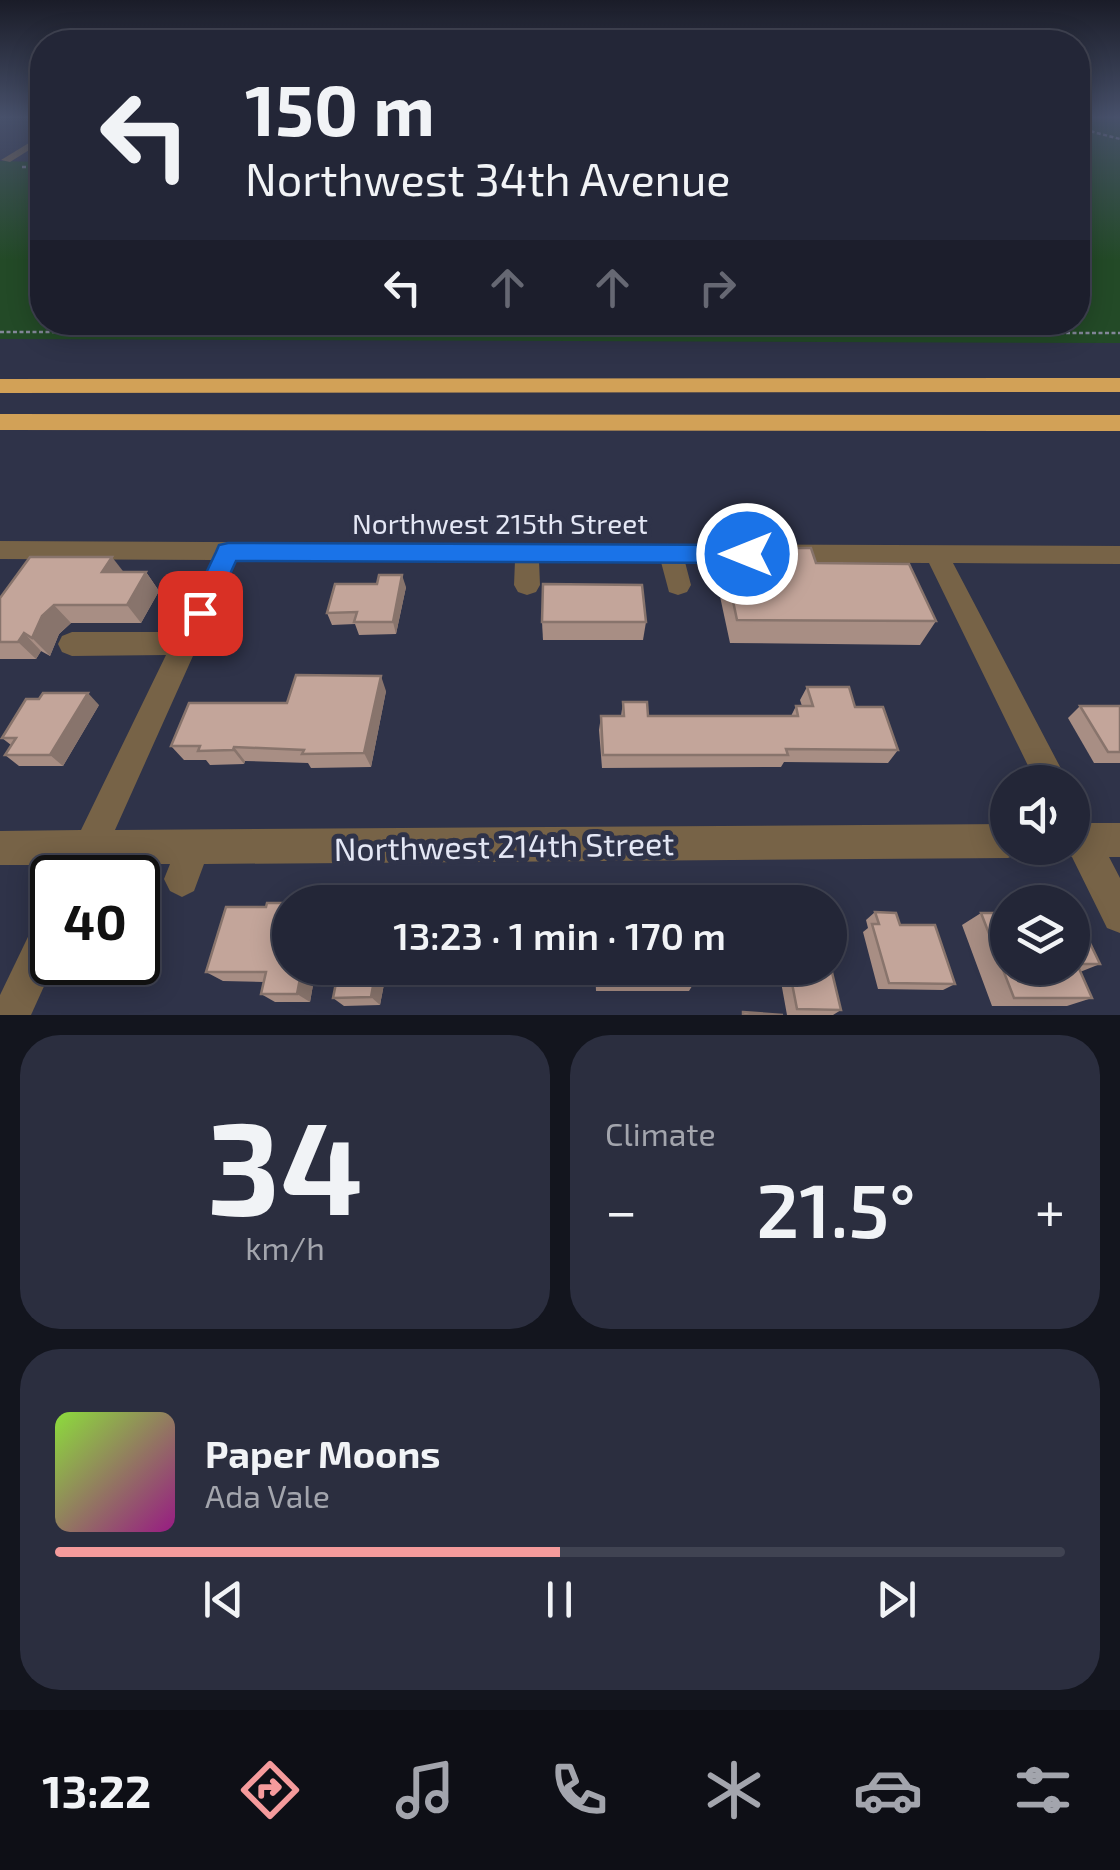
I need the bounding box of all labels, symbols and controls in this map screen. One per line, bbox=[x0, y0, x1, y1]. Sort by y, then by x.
text: 150 m bbox=[245, 66, 435, 150]
icon: left bbox=[80, 70, 210, 200]
text: Northwest 34th Avenue bbox=[245, 151, 731, 205]
icon: left bbox=[375, 260, 430, 315]
icon: ahead bbox=[480, 260, 535, 315]
icon: ahead bbox=[585, 260, 640, 315]
icon: right bbox=[690, 260, 745, 315]
position arrow bbox=[695, 502, 799, 606]
street label: Northwest 215th Street bbox=[352, 506, 648, 540]
pin bbox=[158, 571, 243, 656]
icon: arrive bbox=[173, 586, 228, 641]
map controls bbox=[990, 765, 1090, 985]
button: sound bbox=[990, 765, 1090, 865]
street label: Northwest 214th Street bbox=[333, 823, 675, 867]
speed limit sign: 40 bbox=[30, 855, 160, 985]
button: layers bbox=[990, 885, 1090, 985]
text: 13:23 · 1 min · 170 m bbox=[393, 912, 726, 958]
text: 34 bbox=[207, 1085, 363, 1241]
text: Climate bbox=[605, 1114, 716, 1152]
text: 21.5° bbox=[756, 1163, 916, 1253]
text: − bbox=[605, 1176, 637, 1242]
text: + bbox=[1035, 1176, 1065, 1242]
text: km/h bbox=[245, 1228, 325, 1266]
text: Paper Moons bbox=[205, 1430, 441, 1476]
text: Ada Vale bbox=[205, 1476, 330, 1514]
icon: previous bbox=[196, 1572, 251, 1627]
icon: pause bbox=[532, 1572, 587, 1627]
icon: next bbox=[869, 1572, 924, 1627]
icon: directions bbox=[235, 1755, 305, 1825]
icon: music bbox=[390, 1755, 460, 1825]
icon: phone bbox=[544, 1755, 614, 1825]
icon: climate bbox=[699, 1755, 769, 1825]
icon: car bbox=[853, 1755, 923, 1825]
icon: filters bbox=[1008, 1755, 1078, 1825]
text: 13:22 bbox=[42, 1763, 151, 1817]

